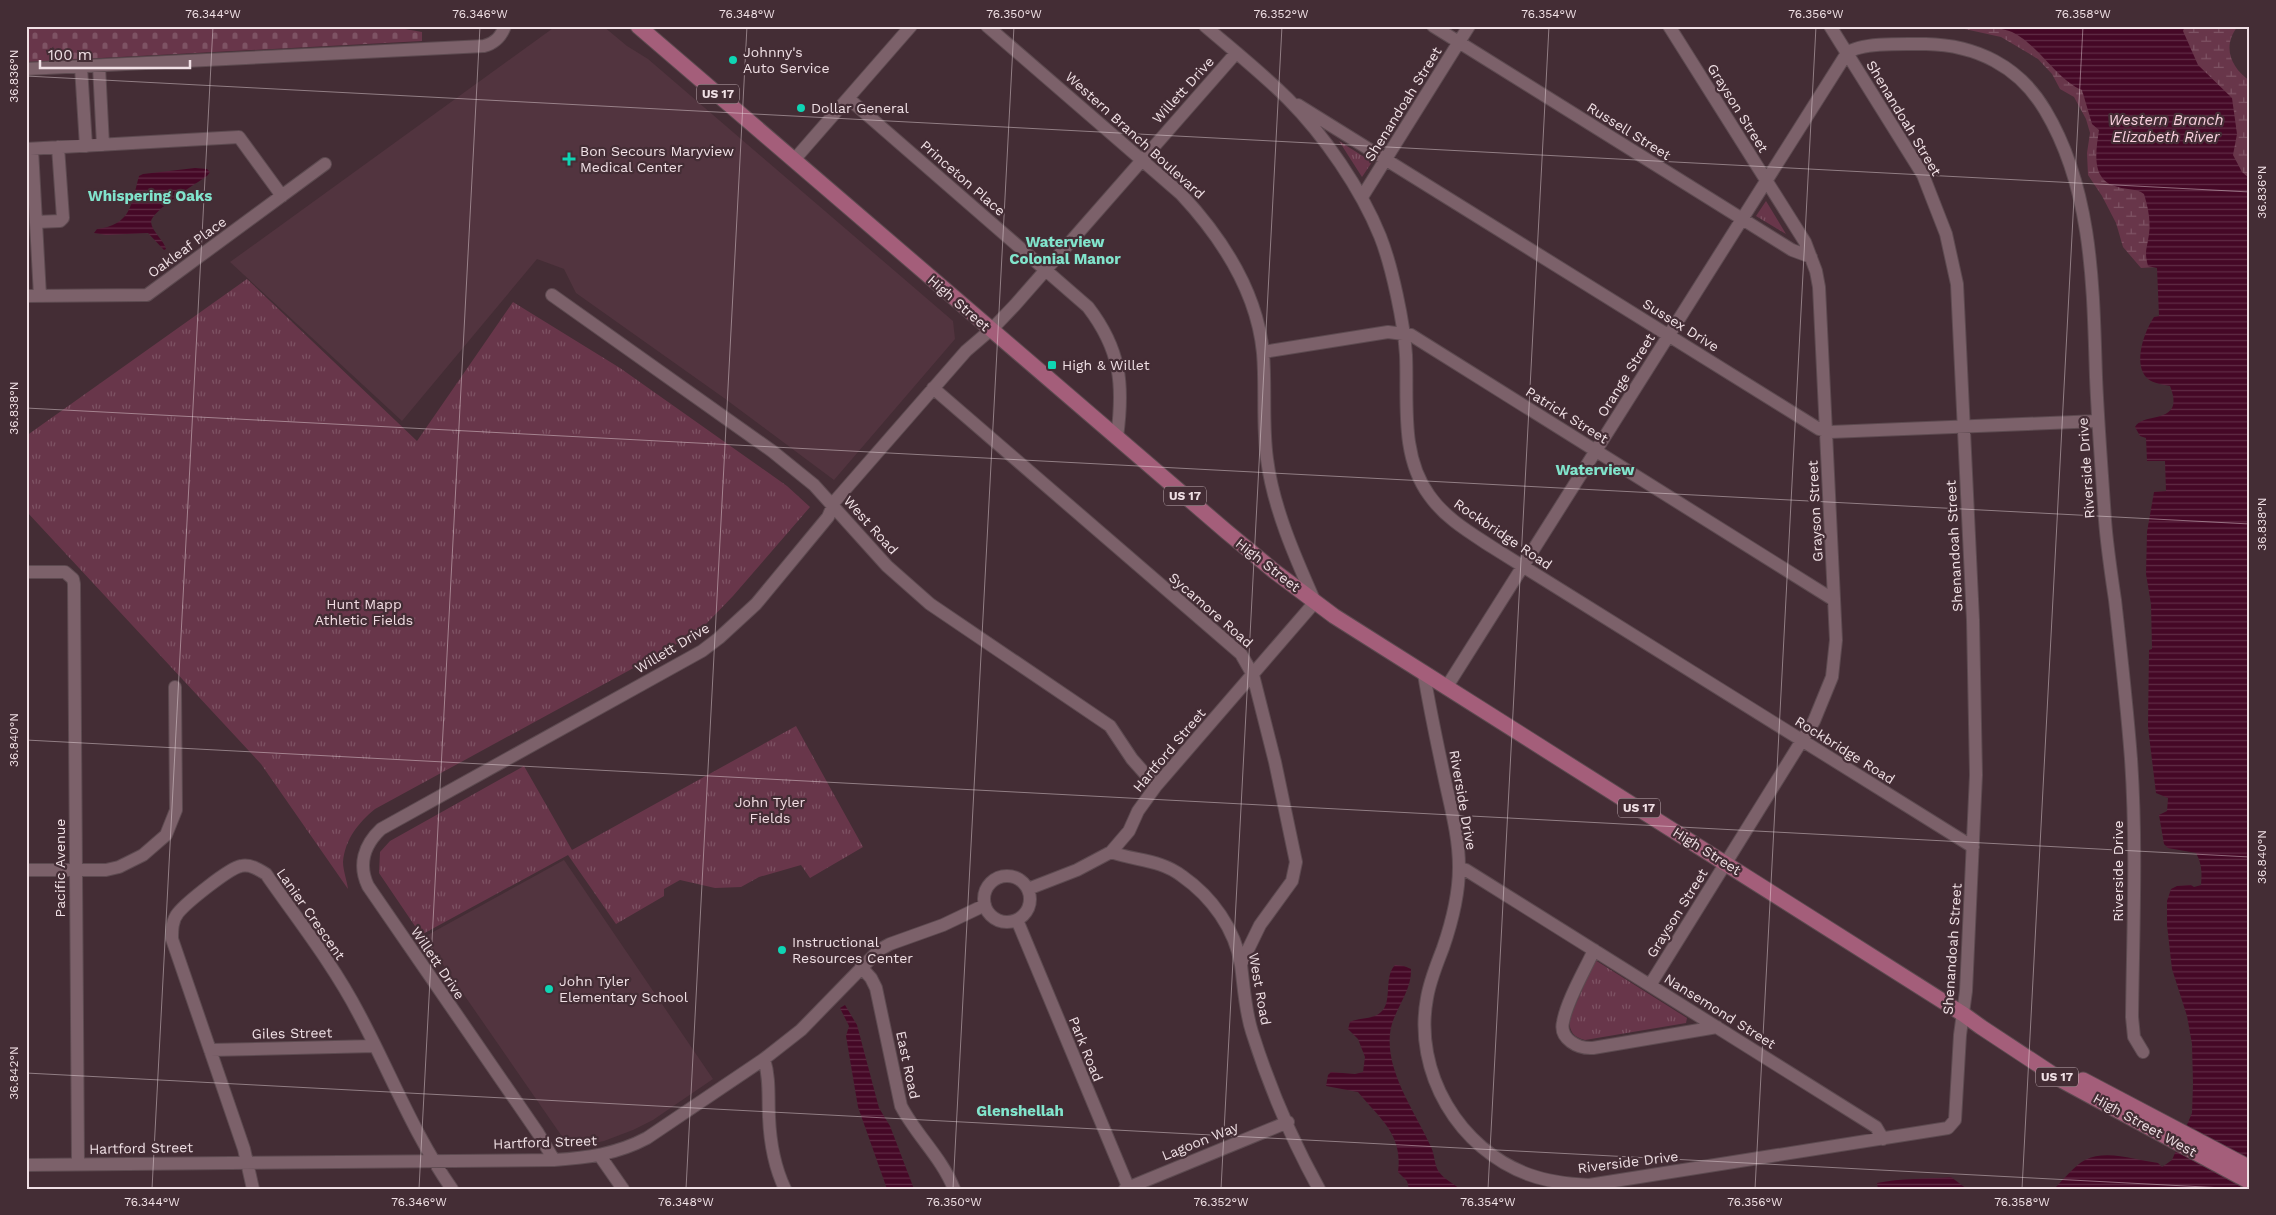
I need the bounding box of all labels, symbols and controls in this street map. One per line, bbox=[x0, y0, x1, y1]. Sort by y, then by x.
text: 76.344°W bbox=[185, 7, 241, 21]
text: 76.346°W bbox=[452, 7, 508, 21]
text: 76.348°W bbox=[719, 7, 775, 21]
text: 76.350°W bbox=[986, 7, 1042, 21]
text: 76.352°W bbox=[1253, 7, 1309, 21]
text: 76.354°W bbox=[1521, 7, 1577, 21]
text: 76.356°W bbox=[1788, 7, 1844, 21]
text: 76.358°W bbox=[2055, 7, 2111, 21]
scale bar bbox=[40, 38, 190, 70]
place label: Johnny's Auto Service bbox=[743, 44, 829, 76]
street label: Shenandoah Street bbox=[1361, 44, 1445, 164]
text: 100 m bbox=[48, 46, 92, 64]
text: 36.836°N bbox=[7, 49, 21, 103]
street label: Willett Drive bbox=[1149, 53, 1217, 127]
marker: Johnny's Auto Service bbox=[727, 54, 739, 66]
street label: Shenandoah Street bbox=[1863, 57, 1945, 179]
street label: Grayson Street bbox=[1704, 61, 1772, 155]
street label: Western Branch Boulevard bbox=[1062, 68, 1208, 202]
road number: US 17 bbox=[697, 85, 739, 104]
street label: Russell Street bbox=[1584, 99, 1674, 163]
place label: Dollar General bbox=[811, 100, 910, 116]
marker: Dollar General bbox=[795, 102, 807, 114]
water label: Western Branch Elizabeth River bbox=[2109, 111, 2223, 146]
street label: Princeton Place bbox=[917, 137, 1009, 219]
place label: Bon Secours Maryview Medical Center bbox=[580, 143, 734, 175]
marker: Bon Secours Maryview Medical Center bbox=[562, 152, 576, 166]
text: 36.836°N bbox=[2255, 165, 2269, 219]
district label: Whispering Oaks bbox=[88, 187, 212, 205]
street label: Oakleaf Place bbox=[145, 213, 229, 281]
district label: Waterview Colonial Manor bbox=[1009, 233, 1121, 268]
street label: High Street bbox=[925, 272, 993, 334]
street label: Sussex Drive bbox=[1640, 295, 1722, 355]
street label: Orange Street bbox=[1594, 330, 1658, 420]
place label: High & Willet bbox=[1062, 357, 1150, 373]
marker: High & Willet bbox=[1046, 359, 1058, 371]
text: 36.838°N bbox=[7, 381, 21, 435]
street label: Patrick Street bbox=[1523, 383, 1611, 447]
street label: Riverside Drive bbox=[2074, 417, 2098, 519]
street label: Grayson Street bbox=[1804, 460, 1826, 562]
district label: Waterview bbox=[1555, 461, 1635, 479]
street label: Shenandoah Street bbox=[1943, 480, 1965, 612]
road number: US 17 bbox=[1164, 486, 1206, 506]
street label: West Road bbox=[841, 492, 901, 558]
street label: Rockbridge Road bbox=[1451, 495, 1555, 573]
text: 36.838°N bbox=[2255, 497, 2269, 551]
street label: High Street bbox=[1233, 535, 1303, 595]
street label: Sycamore Road bbox=[1166, 569, 1256, 651]
park label: Hunt Mapp Athletic Fields bbox=[315, 596, 413, 628]
street label: Willett Drive bbox=[632, 619, 712, 677]
street label: Hartford Street bbox=[1129, 705, 1209, 795]
text: 36.840°N bbox=[7, 713, 21, 767]
street label: Rockbridge Road bbox=[1792, 713, 1898, 787]
street label: Riverside Drive bbox=[1446, 749, 1480, 851]
park label: John Tyler Fields bbox=[735, 794, 806, 826]
road number: US 17 bbox=[1618, 798, 1660, 818]
street label: Pacific Avenue bbox=[52, 819, 68, 917]
street label: Riverside Drive bbox=[2110, 820, 2126, 922]
street label: High Street bbox=[1670, 824, 1744, 878]
text: 36.840°N bbox=[2255, 830, 2269, 884]
street label: Lanier Crescent bbox=[274, 865, 349, 963]
street label: Grayson Street bbox=[1643, 866, 1711, 960]
street label: Shenandoah Street bbox=[1939, 883, 1965, 1015]
street label: Willett Drive bbox=[408, 924, 468, 1002]
place label: Instructional Resources Center bbox=[792, 934, 913, 966]
marker: Instructional Resources Center bbox=[776, 944, 788, 956]
street label: West Road bbox=[1246, 952, 1274, 1026]
street label: Nansemond Street bbox=[1661, 970, 1779, 1052]
place label: John Tyler Elementary School bbox=[559, 973, 689, 1005]
marker: John Tyler Elementary School bbox=[543, 983, 555, 995]
street label: Park Road bbox=[1066, 1014, 1106, 1084]
street label: Giles Street bbox=[252, 1024, 333, 1042]
street label: East Road bbox=[893, 1030, 923, 1100]
text: 36.842°N bbox=[7, 1046, 21, 1100]
road number: US 17 bbox=[2036, 1068, 2078, 1086]
street label: High Street West bbox=[2090, 1090, 2200, 1160]
district label: Glenshellah bbox=[976, 1102, 1064, 1120]
street label: Lagoon Way bbox=[1159, 1118, 1241, 1164]
street label: Hartford Street bbox=[493, 1132, 597, 1152]
street label: Hartford Street bbox=[89, 1139, 193, 1157]
street label: Riverside Drive bbox=[1577, 1148, 1679, 1176]
text: 76.344°W bbox=[124, 1195, 180, 1209]
text: 76.346°W bbox=[391, 1195, 447, 1209]
text: 76.348°W bbox=[658, 1195, 714, 1209]
text: 76.350°W bbox=[926, 1195, 982, 1209]
text: 76.352°W bbox=[1193, 1195, 1249, 1209]
text: 76.354°W bbox=[1460, 1195, 1516, 1209]
text: 76.356°W bbox=[1727, 1195, 1783, 1209]
text: 76.358°W bbox=[1994, 1195, 2050, 1209]

